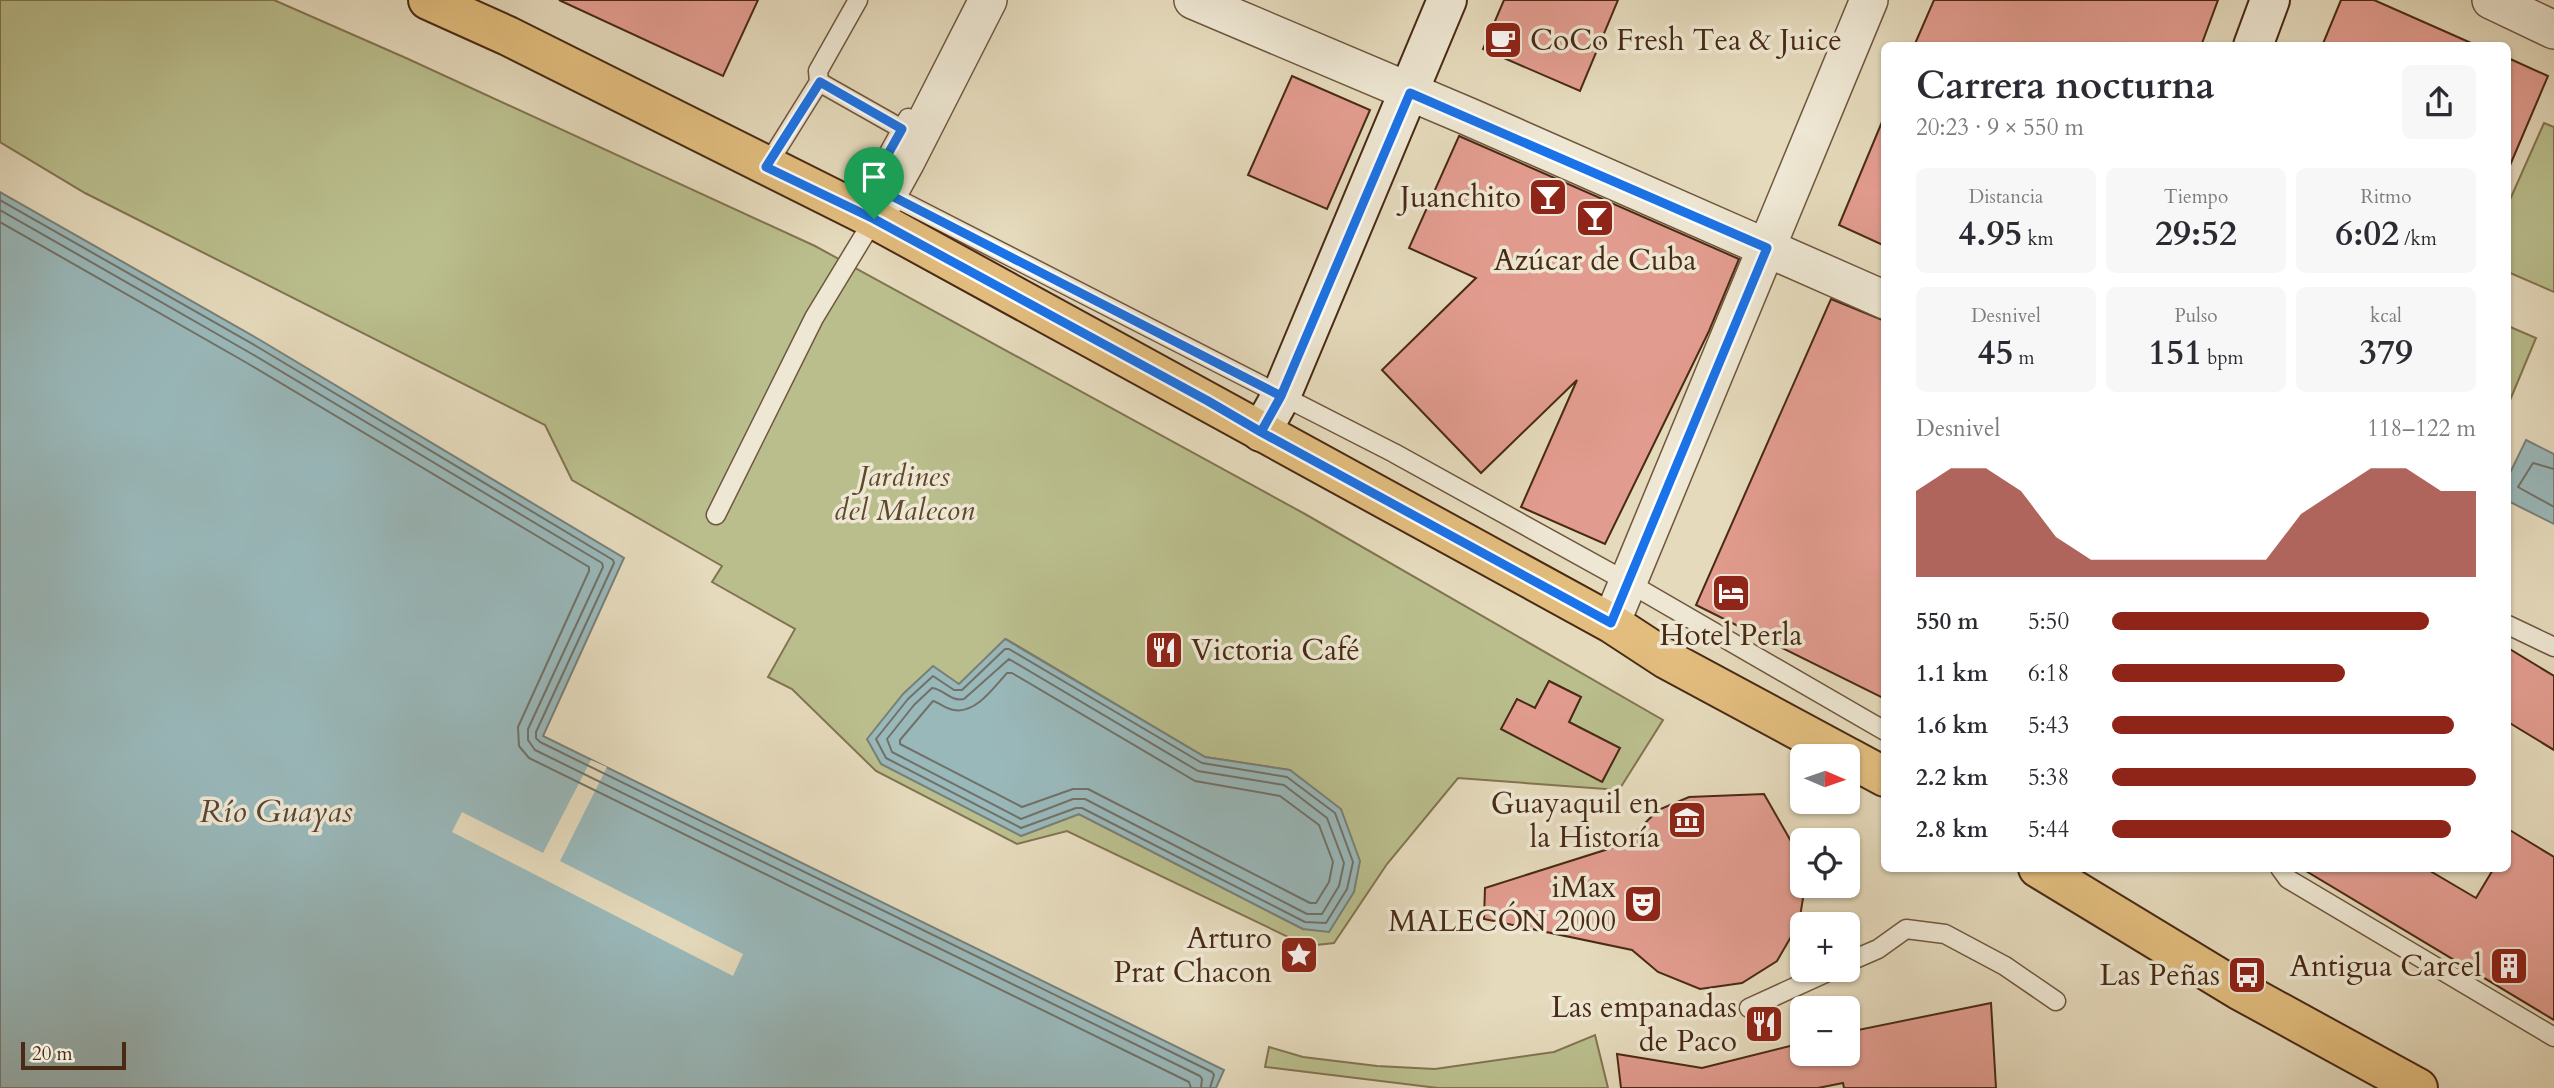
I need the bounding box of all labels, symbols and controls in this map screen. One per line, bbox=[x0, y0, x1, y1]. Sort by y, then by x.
cafe icon: CoCo Fresh Tea & Juice bbox=[1482, 19, 1524, 61]
place label: CoCo Fresh Tea & Juice bbox=[1530, 20, 1842, 61]
text: Carrera nocturna bbox=[1916, 60, 2215, 112]
button: share bbox=[2402, 65, 2476, 139]
text: 20:23 · 9 × 550 m bbox=[1916, 112, 2084, 143]
pin bbox=[844, 147, 904, 219]
icon: arrive bbox=[855, 158, 893, 196]
bar icon: Juanchito bbox=[1527, 176, 1569, 218]
place label: Juanchito bbox=[1396, 177, 1521, 218]
text: Distancia bbox=[1969, 184, 2043, 210]
text: Tiempo bbox=[2164, 184, 2228, 210]
text: Ritmo bbox=[2361, 184, 2411, 210]
bar icon: Azúcar de Cuba bbox=[1574, 197, 1616, 239]
text: 4.95 bbox=[1958, 210, 2022, 258]
text: 29:52 bbox=[2155, 210, 2237, 258]
text: 6:02 bbox=[2335, 210, 2399, 258]
text: km bbox=[2022, 226, 2054, 252]
text: /km bbox=[2399, 226, 2437, 252]
place label: Azúcar de Cuba bbox=[1494, 240, 1696, 281]
text: Desnivel bbox=[1971, 303, 2041, 329]
text: Pulso bbox=[2174, 303, 2218, 329]
text: kcal bbox=[2370, 303, 2402, 329]
text: 45 bbox=[1977, 329, 2013, 377]
text: 151 bbox=[2148, 329, 2202, 377]
text: 379 bbox=[2359, 329, 2413, 377]
text: m bbox=[2013, 345, 2035, 371]
text: bpm bbox=[2202, 345, 2244, 371]
text: Desnivel bbox=[1916, 413, 2000, 444]
text: 118–122 m bbox=[2367, 413, 2476, 444]
park label: Jardines del Malecon bbox=[833, 456, 975, 531]
hotel icon: Hotel Perla bbox=[1710, 572, 1752, 614]
text: 550 m bbox=[1916, 606, 1979, 637]
text: 5:50 bbox=[2028, 606, 2069, 637]
place label: Hotel Perla bbox=[1660, 615, 1803, 656]
restaurant icon: Victoria Café bbox=[1143, 629, 1185, 671]
place label: Victoria Café bbox=[1191, 630, 1360, 671]
text: 1.1 km bbox=[1916, 658, 1988, 689]
text: 6:18 bbox=[2028, 658, 2069, 689]
text: 1.6 km bbox=[1916, 710, 1988, 741]
text: 5:43 bbox=[2028, 710, 2069, 741]
north arrow bbox=[1790, 744, 1860, 814]
map controls bbox=[1790, 744, 1860, 1066]
text: 2.2 km bbox=[1916, 762, 1988, 793]
text: 5:38 bbox=[2028, 762, 2069, 793]
place label: Guayaquil en la Historía bbox=[1491, 783, 1660, 858]
water label: Río Guayas bbox=[199, 790, 353, 834]
museum icon: Guayaquil en la Historía bbox=[1666, 799, 1708, 841]
text: 2.8 km bbox=[1916, 814, 1988, 845]
text: 5:44 bbox=[2028, 814, 2069, 845]
button: locate bbox=[1790, 828, 1860, 898]
place label: iMax MALECÓN 2000 bbox=[1388, 867, 1616, 942]
theatre icon: iMax MALECÓN 2000 bbox=[1622, 883, 1664, 925]
button: + bbox=[1790, 912, 1860, 982]
place label: Arturo Prat Chacon bbox=[1114, 918, 1272, 993]
place icon: Arturo Prat Chacon bbox=[1278, 934, 1320, 976]
building icon: Antigua Carcel bbox=[2488, 945, 2530, 987]
place label: Antigua Carcel bbox=[2290, 946, 2482, 987]
bus stop icon: Las Peñas bbox=[2226, 954, 2268, 996]
place label: Las Peñas bbox=[2099, 955, 2220, 996]
place label: Las empanadas de Paco bbox=[1551, 987, 1737, 1062]
button: − bbox=[1790, 996, 1860, 1066]
restaurant icon: Las empanadas de Paco bbox=[1743, 1003, 1785, 1045]
scale bar bbox=[21, 1039, 126, 1071]
text: 20 m bbox=[32, 1041, 73, 1067]

